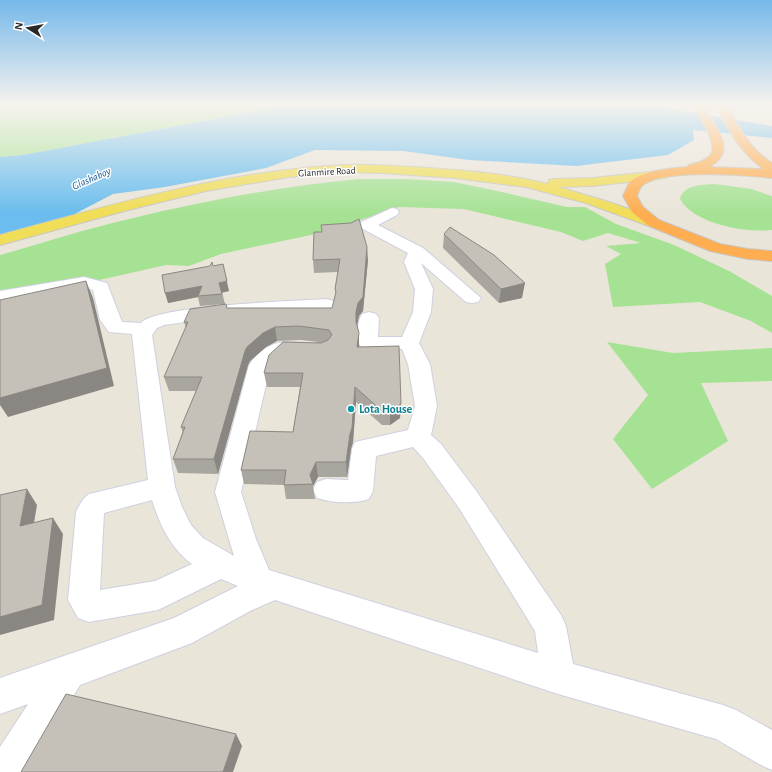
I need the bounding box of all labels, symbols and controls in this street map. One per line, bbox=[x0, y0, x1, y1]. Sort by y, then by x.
north arrow bbox=[8, 8, 48, 48]
text: N bbox=[13, 21, 25, 31]
water label: Glashaboy bbox=[70, 165, 113, 192]
street label: Glanmire Road bbox=[298, 165, 356, 179]
place label: Lota House bbox=[359, 403, 413, 415]
marker: Lota House bbox=[346, 404, 356, 414]

